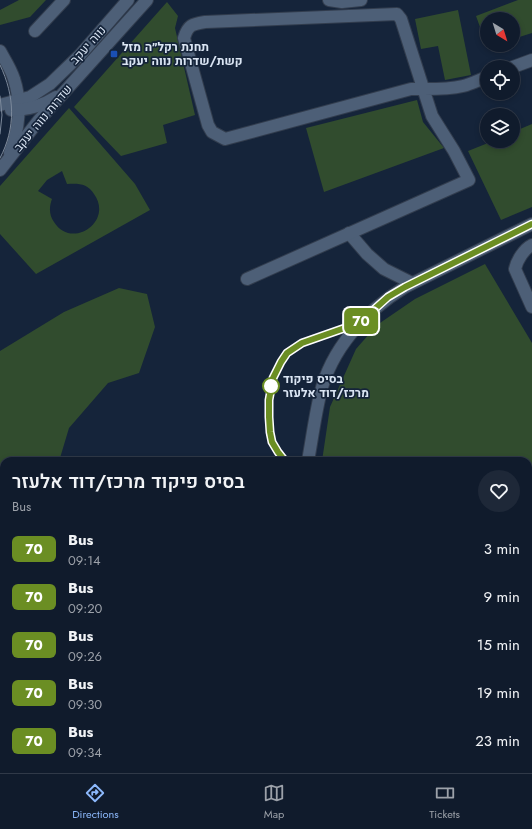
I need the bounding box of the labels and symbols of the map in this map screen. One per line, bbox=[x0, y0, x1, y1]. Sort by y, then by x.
north arrow bbox=[480, 12, 520, 52]
street label: נווה יעקב bbox=[66, 22, 110, 68]
place label: תחנת רקל״ה מזל קשת/שדרות נווה יעקב bbox=[122, 38, 243, 70]
marker: תחנת רקל״ה מזל קשת/שדרות נווה יעקב bbox=[109, 49, 119, 59]
street label: שדרות נווה יעקב bbox=[10, 81, 76, 155]
line badge: 70 bbox=[343, 308, 379, 334]
place label: בסיס פיקוד מרכז/דוד אלעזר bbox=[283, 370, 369, 402]
marker: בסיס פיקוד מרכז/דוד אלעזר bbox=[262, 377, 280, 395]

